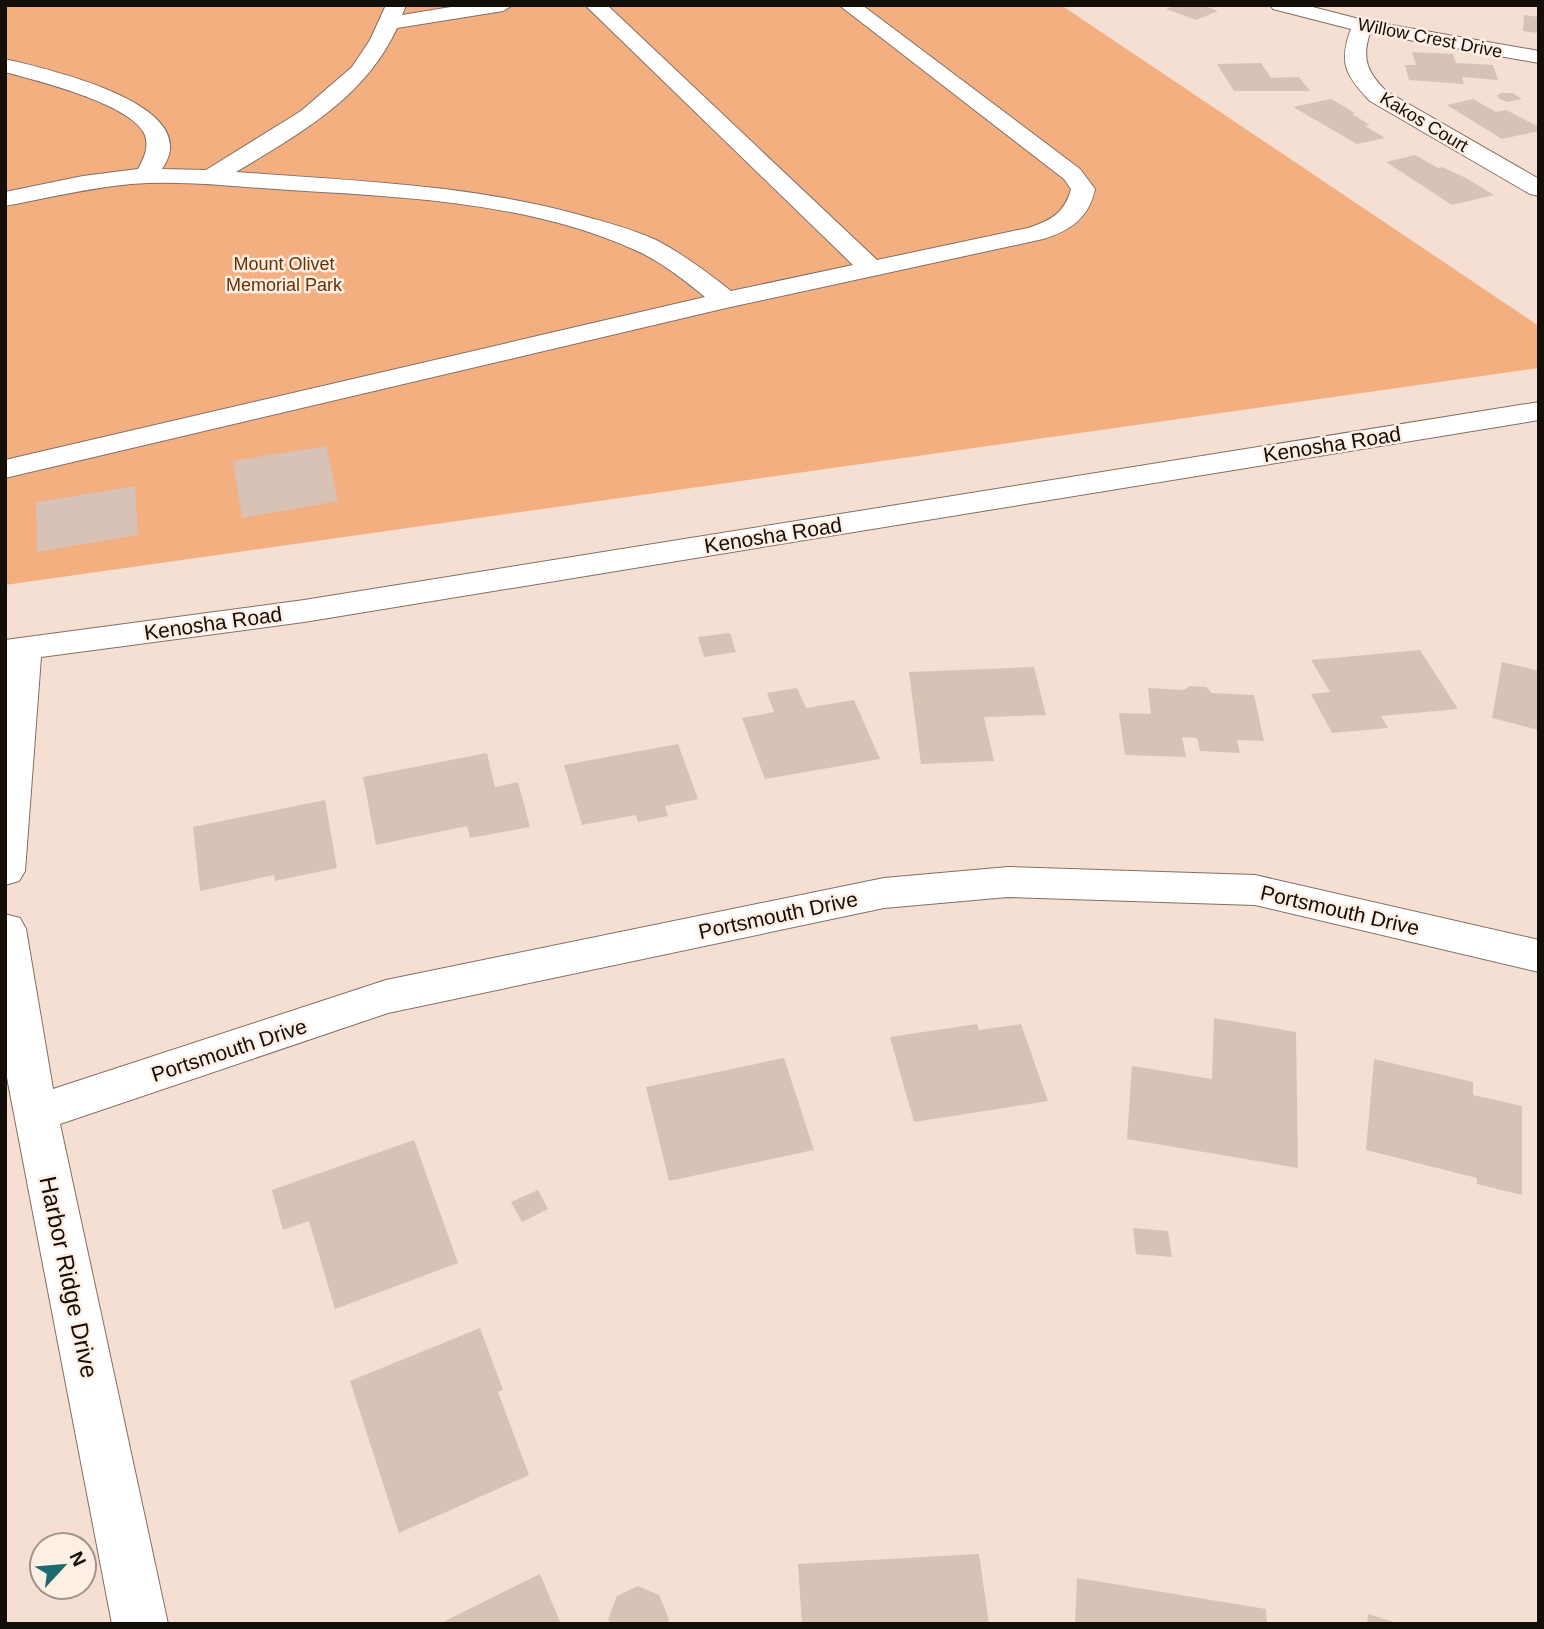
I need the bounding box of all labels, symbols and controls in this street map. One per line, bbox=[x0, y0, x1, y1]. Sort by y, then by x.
street label: Willow Crest Drive bbox=[1356, 14, 1504, 62]
street label: Kakos Court bbox=[1376, 88, 1472, 156]
park label: Mount Olivet Memorial Park bbox=[226, 254, 343, 295]
street label: Kenosha Road bbox=[1262, 422, 1402, 466]
street label: Kenosha Road bbox=[703, 513, 843, 557]
street label: Kenosha Road bbox=[143, 602, 283, 644]
street label: Portsmouth Drive bbox=[1258, 881, 1422, 939]
street label: Portsmouth Drive bbox=[696, 887, 860, 943]
street label: Portsmouth Drive bbox=[148, 1014, 310, 1086]
street label: Harbor Ridge Drive bbox=[34, 1174, 104, 1380]
north arrow bbox=[28, 1531, 98, 1601]
text: N bbox=[65, 1548, 90, 1570]

